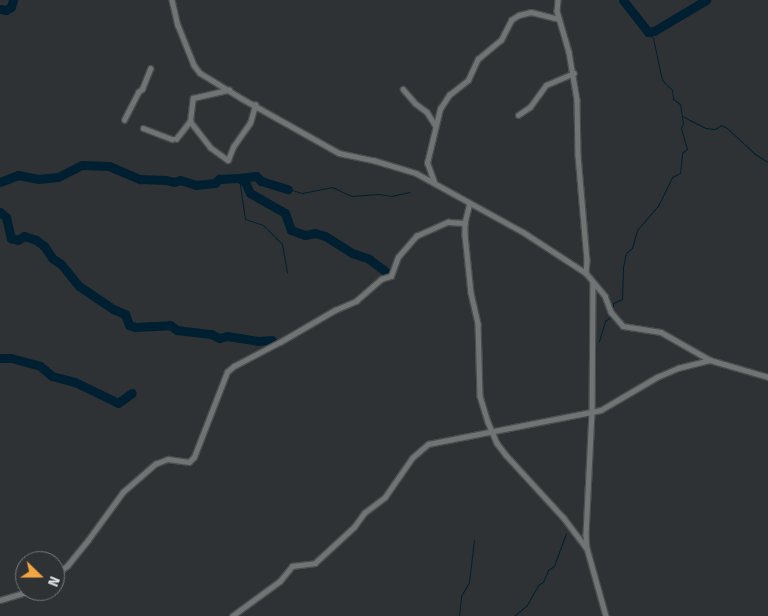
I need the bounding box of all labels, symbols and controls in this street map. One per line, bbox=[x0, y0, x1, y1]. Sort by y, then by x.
north arrow bbox=[15, 551, 65, 601]
text: N bbox=[44, 574, 63, 589]

